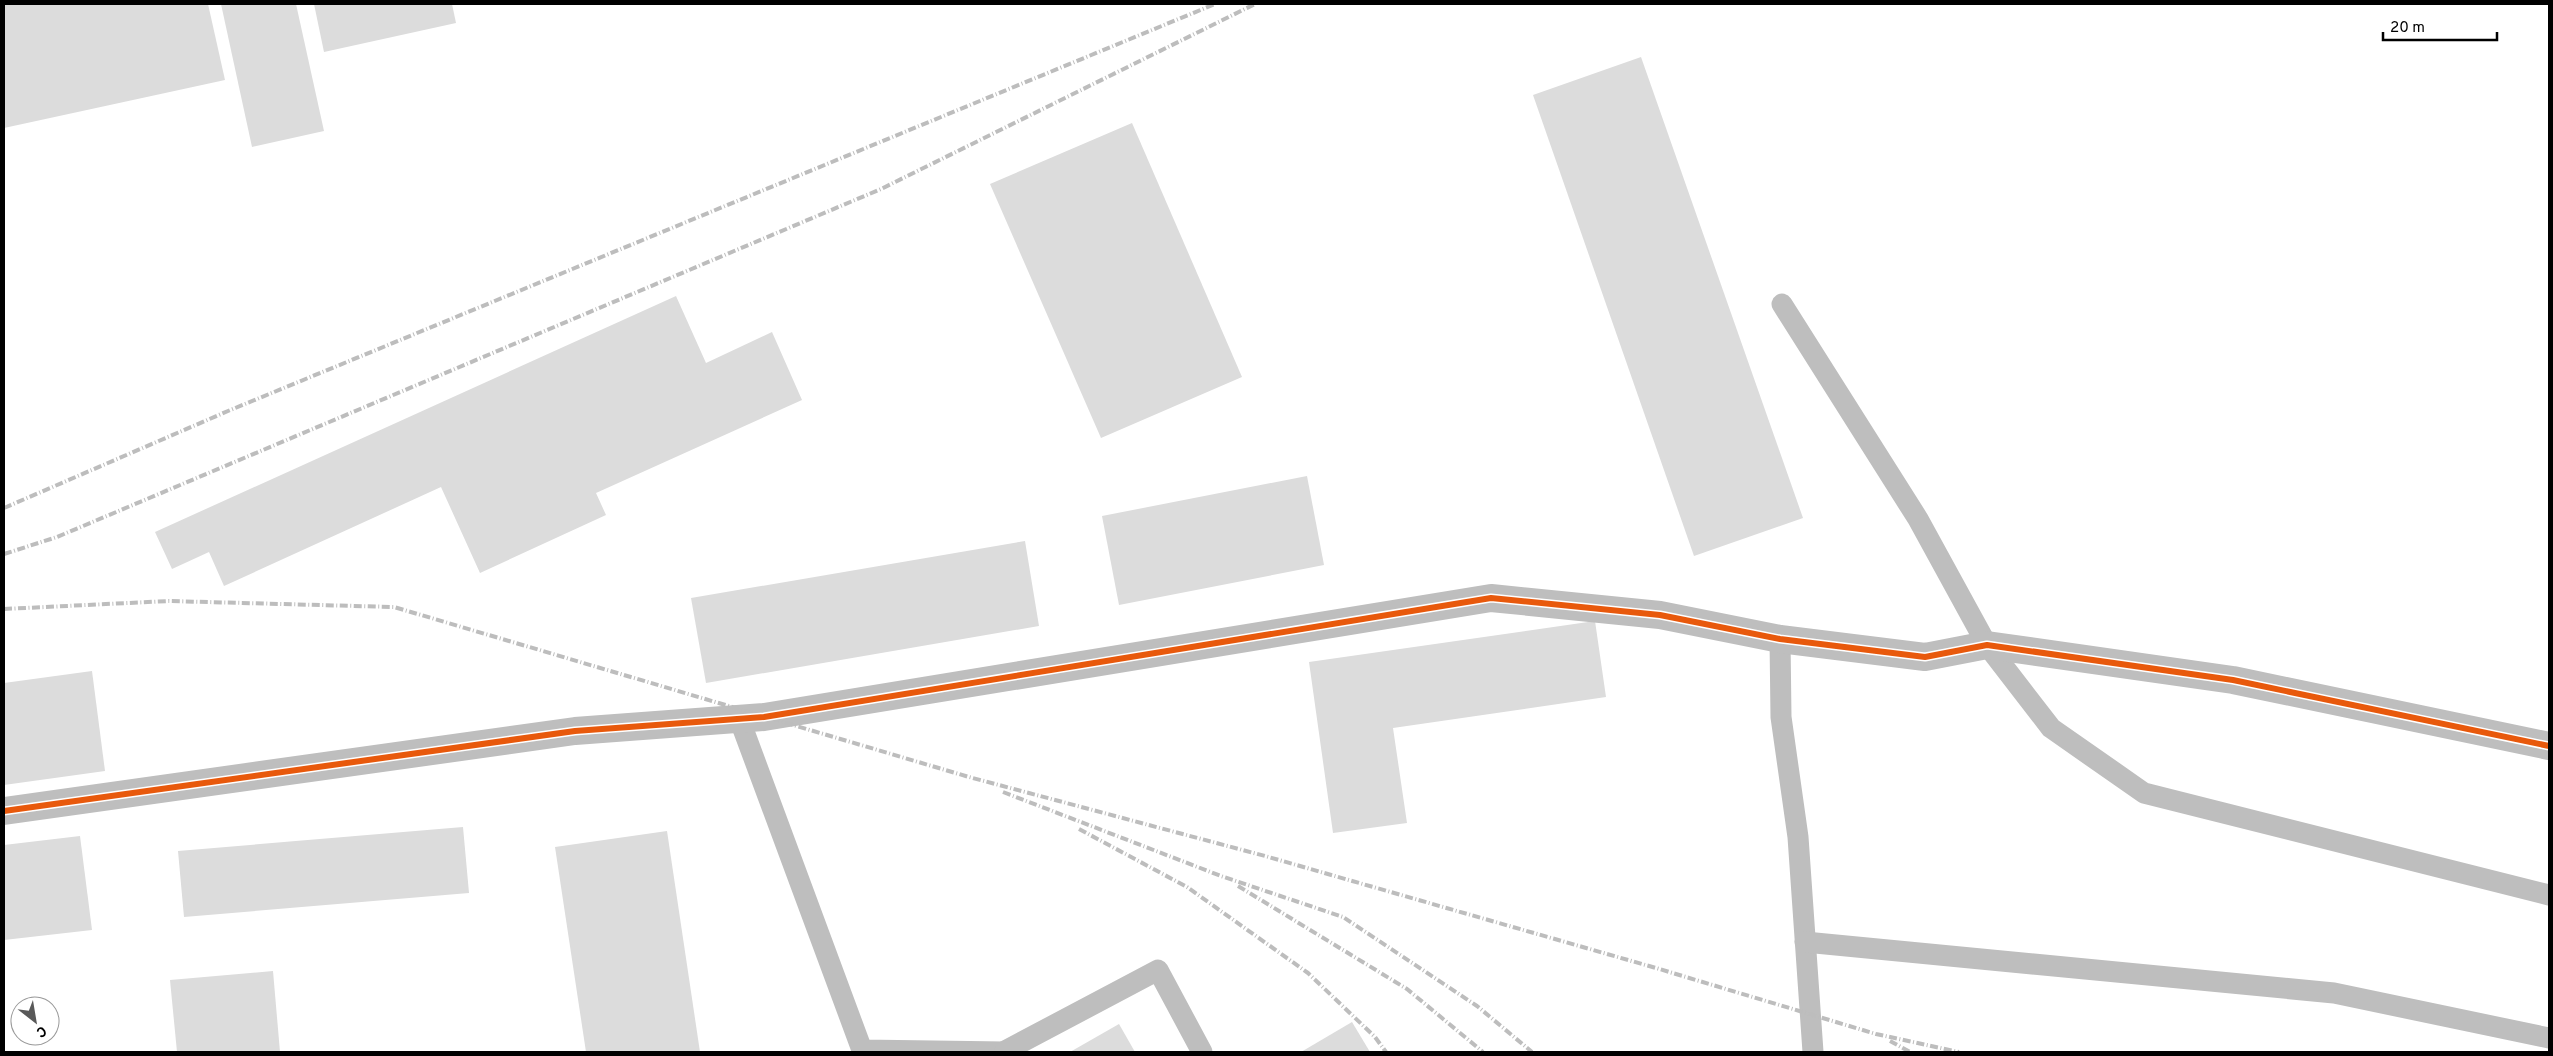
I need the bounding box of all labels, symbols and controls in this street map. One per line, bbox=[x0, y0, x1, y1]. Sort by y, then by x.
scale bar bbox=[2383, 10, 2497, 42]
text: 20 m bbox=[2390, 19, 2425, 38]
north arrow bbox=[10, 996, 60, 1046]
text: С bbox=[33, 1021, 49, 1040]

